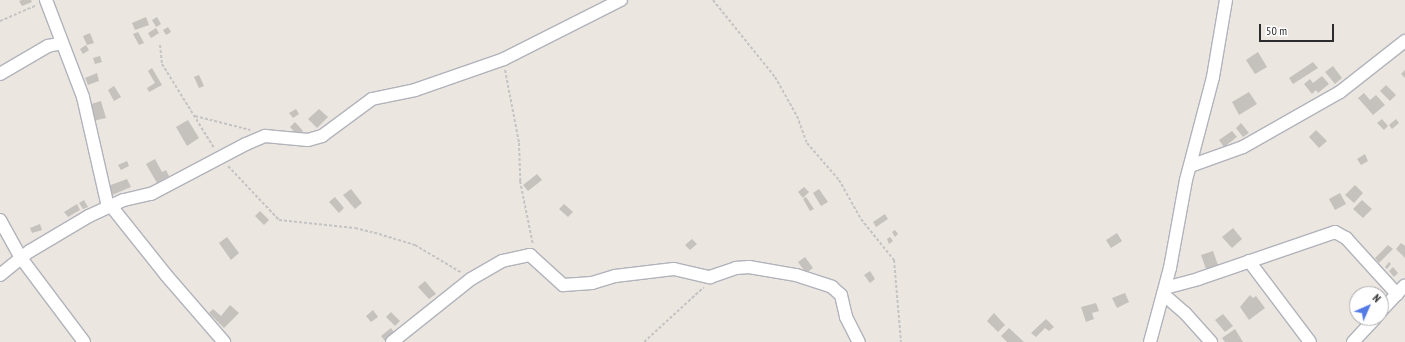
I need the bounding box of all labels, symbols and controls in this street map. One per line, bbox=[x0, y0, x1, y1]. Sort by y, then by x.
scale bar bbox=[1261, 16, 1336, 42]
text: 50 m bbox=[1266, 23, 1287, 38]
north arrow bbox=[1349, 286, 1389, 326]
text: N bbox=[1370, 291, 1384, 305]

